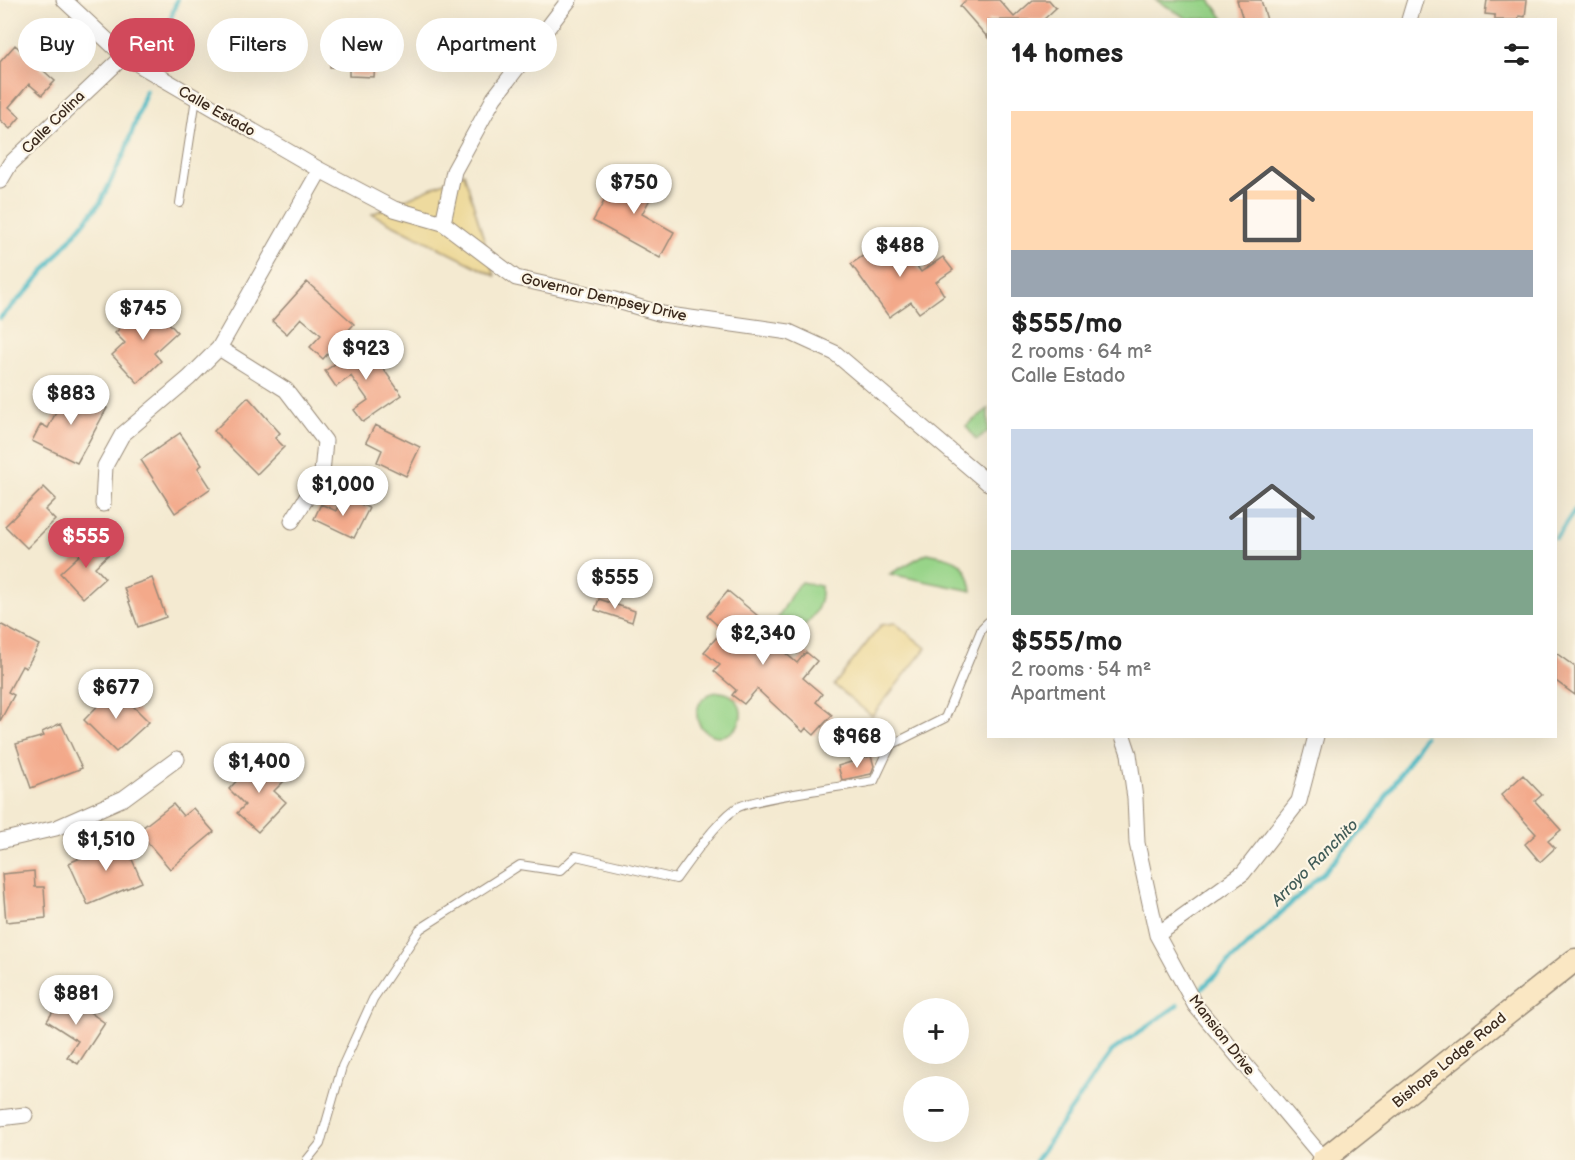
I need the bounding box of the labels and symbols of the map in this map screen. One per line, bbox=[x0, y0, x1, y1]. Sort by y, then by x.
street label: Calle Estado bbox=[175, 82, 259, 141]
street label: Calle Colina bbox=[18, 87, 89, 158]
pin: $750 bbox=[598, 164, 670, 215]
pin: $488 bbox=[864, 227, 936, 278]
street label: Governor Dempsey Drive bbox=[519, 269, 689, 326]
pin: $745 bbox=[107, 290, 179, 341]
pin: $923 bbox=[330, 330, 402, 381]
pin: $883 bbox=[35, 375, 107, 426]
pin: $1,000 bbox=[294, 466, 392, 517]
pin: $555 bbox=[50, 518, 122, 569]
pin: $555 bbox=[579, 559, 651, 610]
pin: $2,340 bbox=[714, 615, 812, 666]
pin: $677 bbox=[80, 669, 152, 720]
pin: $968 bbox=[821, 718, 893, 769]
pin: $1,400 bbox=[210, 743, 308, 794]
water label: Arroyo Ranchito bbox=[1267, 816, 1362, 911]
pin: $1,510 bbox=[57, 821, 155, 872]
pin: $881 bbox=[40, 975, 112, 1026]
street label: Mansion Drive bbox=[1184, 991, 1259, 1080]
street label: Bishops Lodge Road bbox=[1388, 1009, 1510, 1112]

